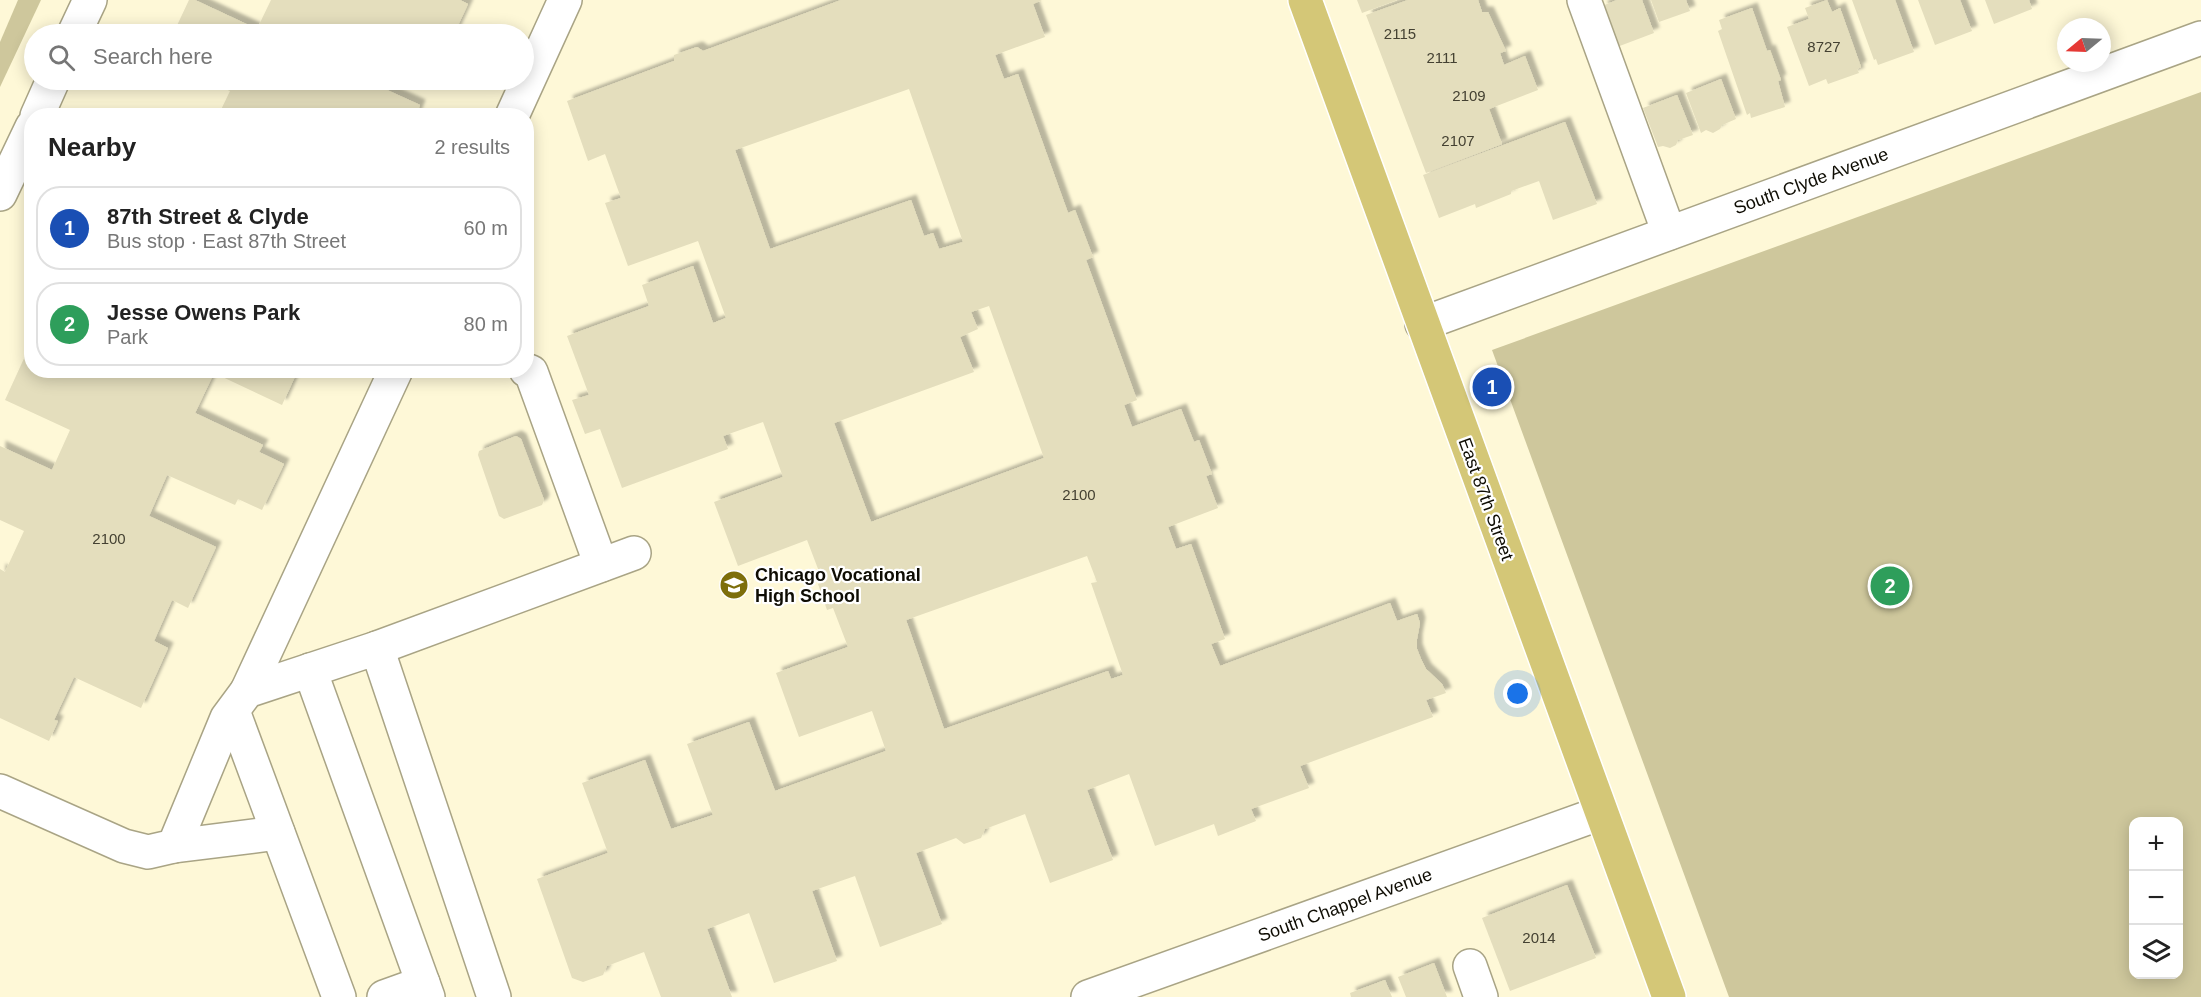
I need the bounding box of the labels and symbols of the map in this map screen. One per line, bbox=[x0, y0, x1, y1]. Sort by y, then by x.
north arrow bbox=[2057, 18, 2111, 72]
house number: 2115 bbox=[1384, 25, 1416, 42]
house number: 8727 bbox=[1807, 38, 1841, 55]
house number: 2111 bbox=[1426, 49, 1458, 66]
house number: 2109 bbox=[1452, 87, 1486, 104]
house number: 2107 bbox=[1441, 132, 1475, 149]
street label: South Clyde Avenue bbox=[1731, 144, 1891, 218]
pin: 1 bbox=[1472, 364, 1512, 410]
street label: East 87th Street bbox=[1455, 435, 1517, 563]
house number: 2100 bbox=[1062, 486, 1096, 503]
house number: 2100 bbox=[92, 530, 126, 547]
pin: 2 bbox=[1870, 564, 1910, 608]
place label: Chicago Vocational High School bbox=[755, 565, 921, 606]
school or university icon: Chicago Vocational High School bbox=[718, 569, 750, 601]
your location bbox=[1503, 679, 1532, 708]
street label: South Chappel Avenue bbox=[1255, 864, 1435, 946]
house number: 2014 bbox=[1522, 929, 1556, 946]

